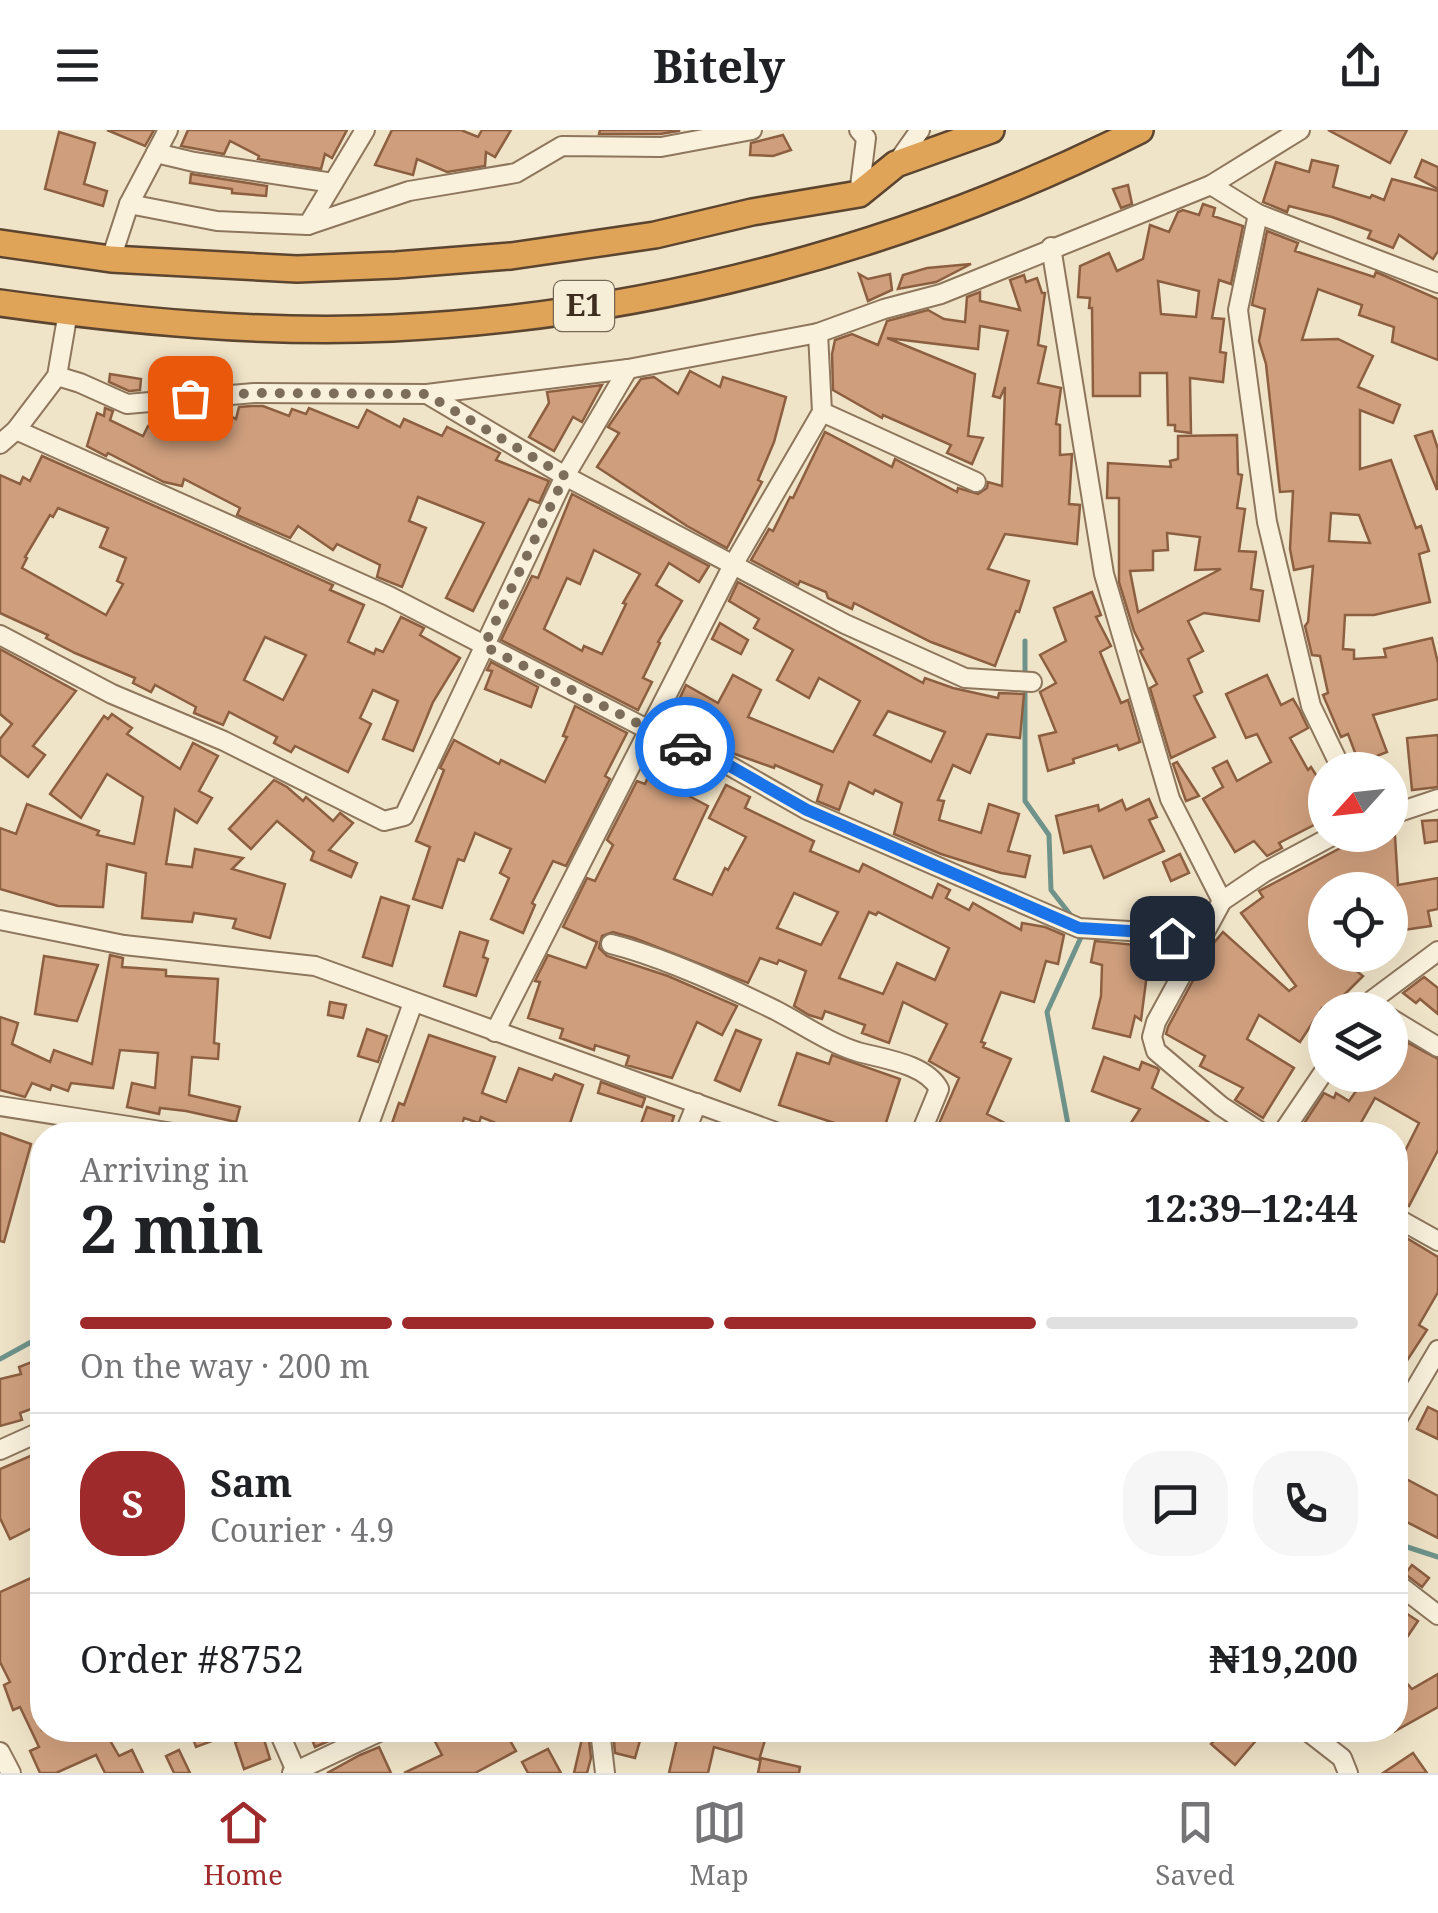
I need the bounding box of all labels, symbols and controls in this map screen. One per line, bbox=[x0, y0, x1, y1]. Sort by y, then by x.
text: Bitely bbox=[653, 35, 785, 96]
icon: menu bbox=[50, 38, 105, 93]
icon: share bbox=[1333, 38, 1388, 93]
road number: E1 bbox=[554, 281, 614, 331]
pin bbox=[148, 356, 233, 441]
icon: bag bbox=[163, 371, 218, 426]
courier bbox=[635, 697, 735, 797]
icon: car bbox=[658, 720, 713, 775]
north arrow bbox=[1308, 752, 1408, 852]
map controls bbox=[1308, 752, 1408, 1092]
button: locate bbox=[1308, 872, 1408, 972]
pin bbox=[1130, 896, 1215, 981]
icon: home bbox=[1145, 911, 1200, 966]
button: layers bbox=[1308, 992, 1408, 1092]
text: Arriving in bbox=[80, 1148, 249, 1191]
text: 12:39–12:44 bbox=[1144, 1181, 1358, 1233]
text: 2 min bbox=[80, 1184, 264, 1272]
text: On the way · 200 m bbox=[80, 1344, 370, 1387]
button: chat bbox=[1123, 1451, 1228, 1556]
button: phone bbox=[1253, 1451, 1358, 1556]
text: Sam bbox=[210, 1456, 292, 1508]
text: S bbox=[121, 1477, 144, 1529]
text: Courier · 4.9 bbox=[210, 1508, 394, 1551]
text: Order #8752 bbox=[80, 1632, 304, 1684]
text: ₦19,200 bbox=[1210, 1632, 1358, 1684]
tab: Home bbox=[203, 1795, 283, 1893]
tab: Map bbox=[690, 1795, 749, 1893]
tab: Saved bbox=[1155, 1795, 1235, 1893]

